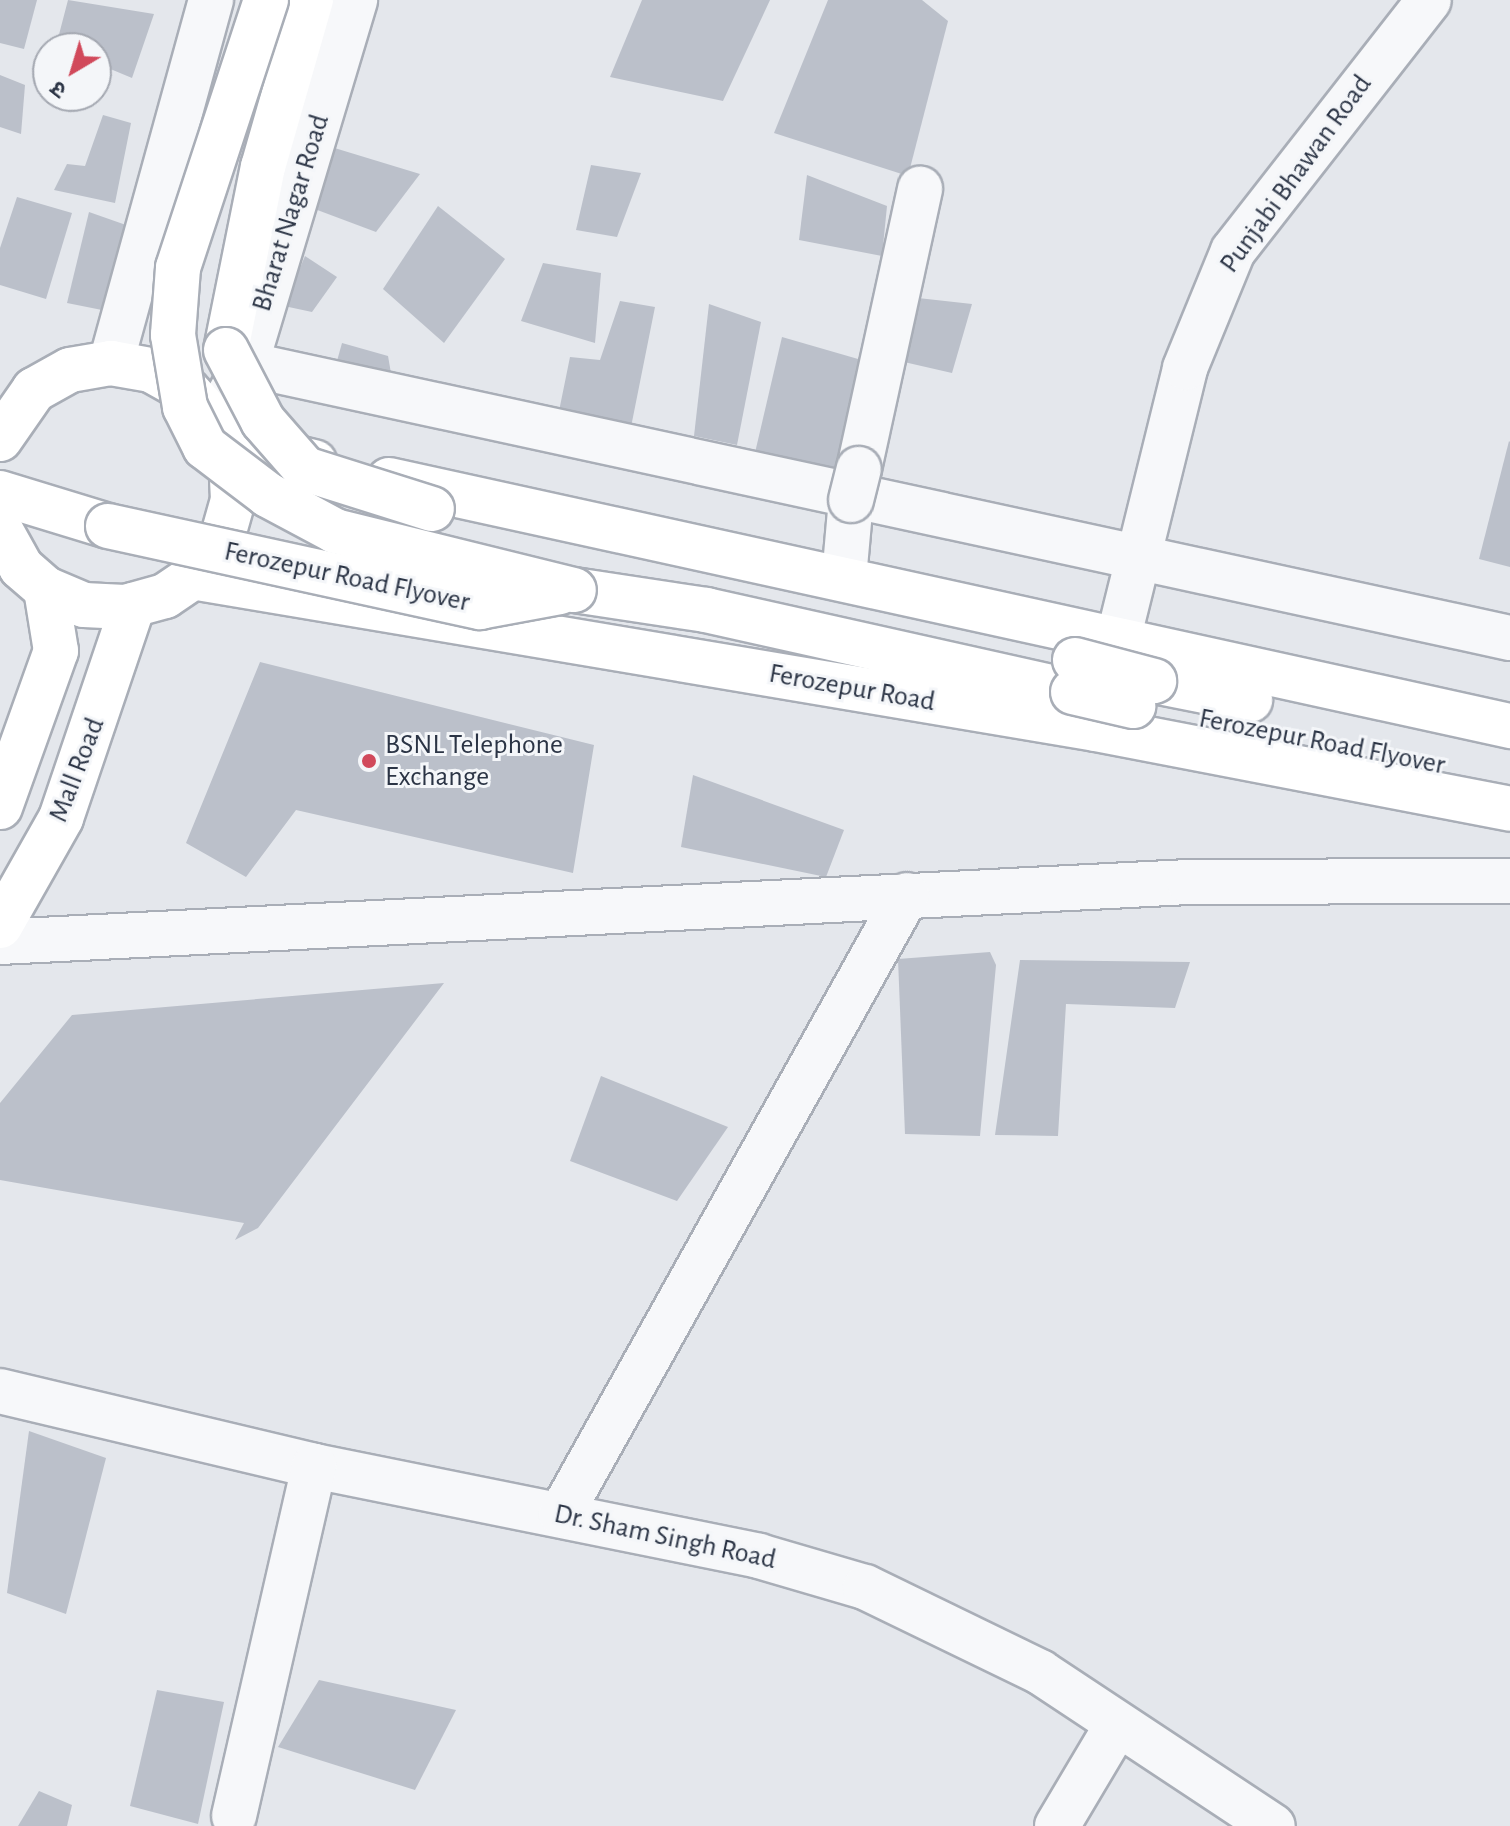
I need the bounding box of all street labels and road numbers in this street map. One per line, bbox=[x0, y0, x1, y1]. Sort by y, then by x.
street label: Punjabi Bhawan Road bbox=[1213, 68, 1379, 280]
street label: Bharat Nagar Road bbox=[245, 110, 337, 316]
street label: Ferozepur Road Flyover bbox=[221, 535, 473, 619]
street label: Ferozepur Road bbox=[766, 657, 938, 719]
street label: Ferozepur Road Flyover bbox=[1196, 702, 1448, 782]
street label: Mall Road bbox=[42, 713, 112, 827]
street label: Dr. Sham Singh Road bbox=[551, 1497, 779, 1577]

